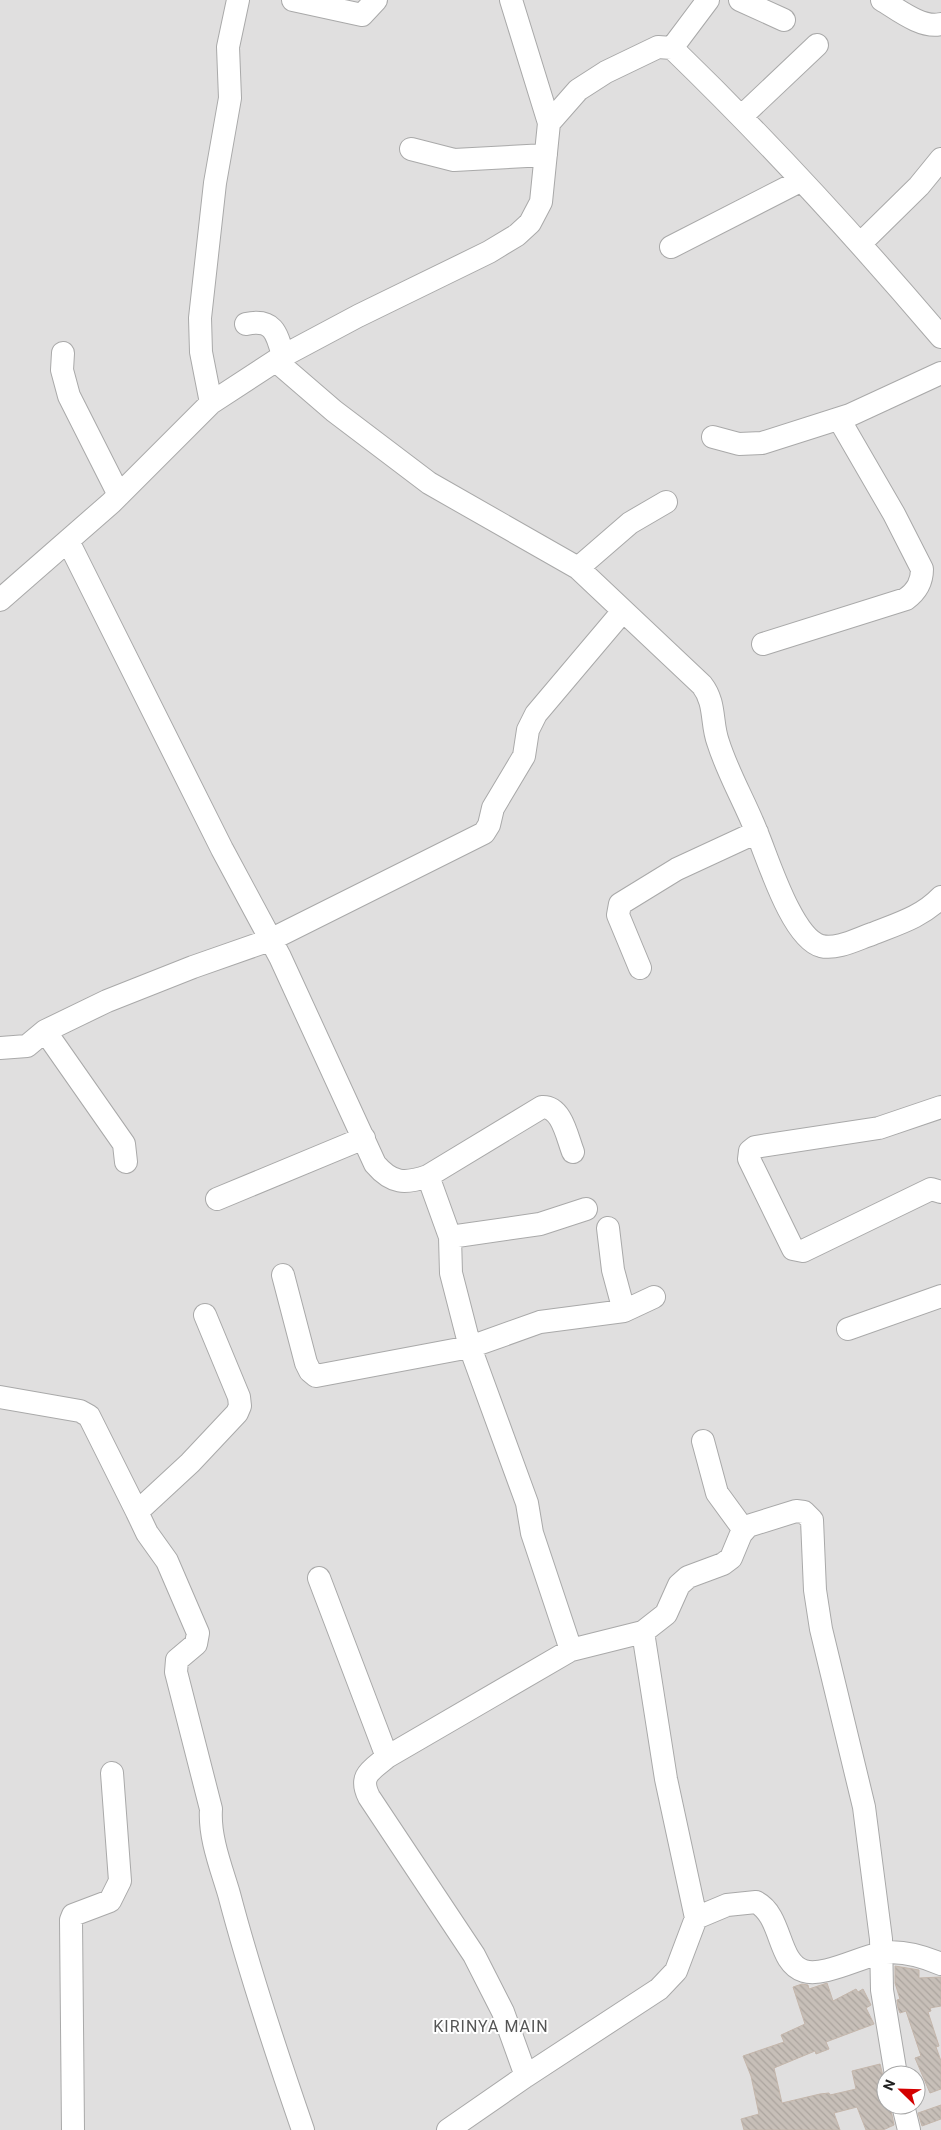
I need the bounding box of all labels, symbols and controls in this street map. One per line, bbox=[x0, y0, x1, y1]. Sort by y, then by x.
district label: KIRINYA MAIN bbox=[433, 2017, 549, 2036]
north arrow bbox=[876, 2065, 926, 2115]
text: N bbox=[880, 2077, 898, 2093]

